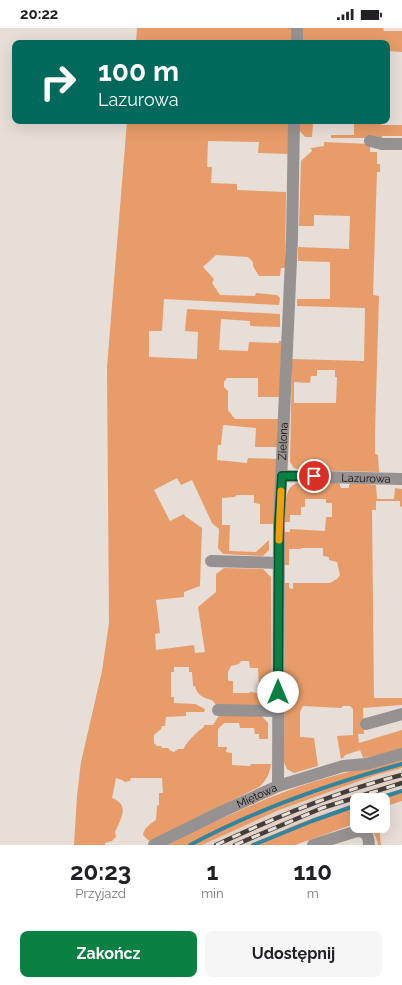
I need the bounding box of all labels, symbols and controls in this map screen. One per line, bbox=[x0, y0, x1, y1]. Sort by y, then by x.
text: 20:22 bbox=[20, 5, 58, 23]
text: 100 m bbox=[98, 55, 179, 88]
icon: right bbox=[32, 56, 84, 108]
text: Lazurowa bbox=[98, 89, 178, 110]
street label: Zielona bbox=[275, 422, 290, 460]
pin bbox=[297, 459, 331, 493]
icon: arrive bbox=[303, 465, 325, 487]
street label: Lazurowa bbox=[341, 471, 391, 485]
position arrow bbox=[257, 671, 299, 713]
street label: Miętowa bbox=[234, 781, 279, 811]
map controls bbox=[350, 793, 390, 833]
button: layers bbox=[350, 793, 390, 833]
text: 20:23 bbox=[70, 857, 131, 886]
text: 1 bbox=[206, 857, 218, 886]
text: 110 bbox=[294, 857, 332, 886]
text: Przyjazd bbox=[75, 886, 126, 901]
text: min bbox=[201, 886, 224, 901]
text: m bbox=[307, 886, 319, 901]
button: Zakończ bbox=[20, 931, 197, 977]
button: Udostępnij bbox=[205, 931, 382, 977]

